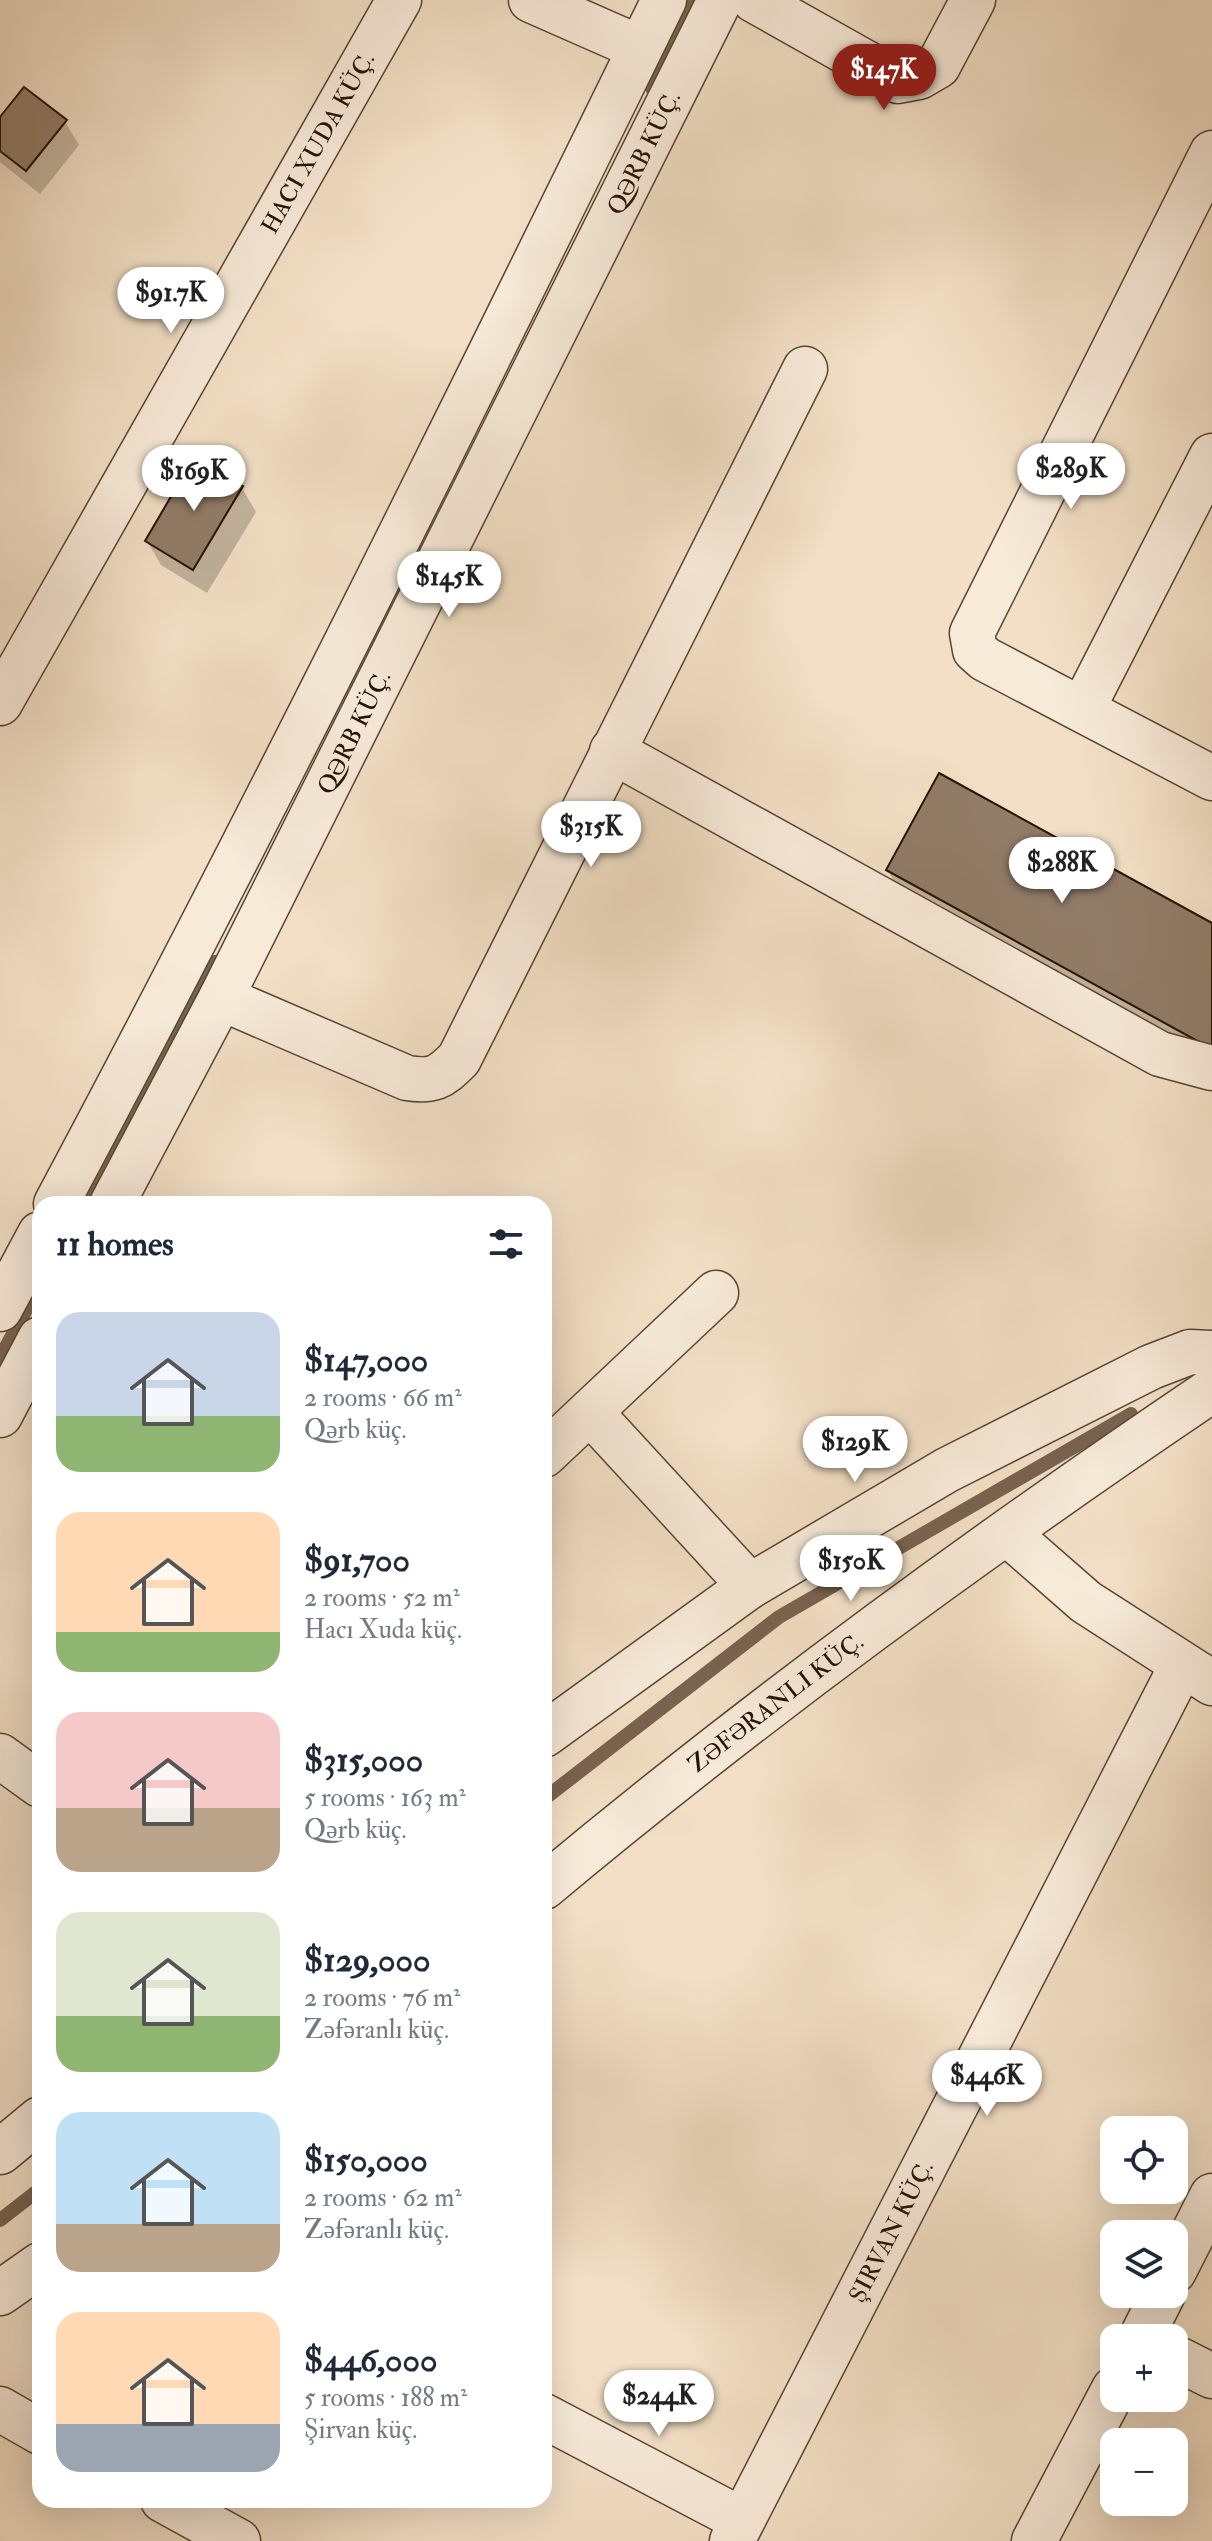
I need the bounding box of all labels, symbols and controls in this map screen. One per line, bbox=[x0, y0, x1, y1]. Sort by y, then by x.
pin: $147K bbox=[828, 44, 940, 112]
street label: HACI XUDA KÜÇ. bbox=[254, 47, 382, 239]
text: $147K bbox=[850, 54, 918, 86]
street label: QƏRB KÜÇ. bbox=[600, 86, 687, 220]
pin: $91.7K bbox=[106, 267, 236, 335]
text: $91.7K bbox=[135, 277, 207, 309]
pin: $289K bbox=[1015, 443, 1127, 511]
pin: $169K bbox=[138, 445, 250, 513]
text: $289K bbox=[1035, 453, 1107, 485]
text: $169K bbox=[160, 455, 228, 487]
pin: $145K bbox=[393, 551, 505, 619]
text: $145K bbox=[415, 561, 483, 593]
street label: QƏRB KÜÇ. bbox=[310, 665, 398, 799]
pin: $315K bbox=[535, 801, 647, 869]
text: $315K bbox=[559, 811, 623, 843]
pin: $288K bbox=[1006, 837, 1118, 905]
text: $288K bbox=[1027, 847, 1097, 879]
icon: filters bbox=[484, 1222, 528, 1266]
text: 11 homes bbox=[56, 1223, 174, 1266]
text: $147,000 bbox=[304, 1339, 428, 1382]
icon: home bbox=[120, 1344, 216, 1440]
text: 2 rooms · 66 m² bbox=[304, 1382, 462, 1414]
text: Qərb küç. bbox=[304, 1414, 407, 1446]
pin: $129K bbox=[799, 1416, 911, 1484]
text: $129K bbox=[821, 1426, 889, 1458]
pin: $150K bbox=[795, 1535, 907, 1603]
text: $91,700 bbox=[304, 1539, 410, 1582]
icon: home bbox=[120, 1544, 216, 1640]
text: $150K bbox=[818, 1545, 884, 1577]
text: 2 rooms · 52 m² bbox=[304, 1582, 460, 1614]
text: Hacı Xuda küç. bbox=[304, 1614, 462, 1646]
street label: ZƏFƏRANLI KÜÇ. bbox=[682, 1626, 869, 1780]
text: $315,000 bbox=[304, 1739, 423, 1782]
icon: home bbox=[120, 1744, 216, 1840]
text: 5 rooms · 163 m² bbox=[304, 1782, 466, 1814]
text: Qərb küç. bbox=[304, 1814, 407, 1846]
text: $129,000 bbox=[304, 1939, 430, 1982]
icon: home bbox=[120, 1944, 216, 2040]
text: 2 rooms · 76 m² bbox=[304, 1982, 460, 2014]
text: Zəfəranlı küç. bbox=[304, 2014, 449, 2046]
pin: $446K bbox=[931, 2050, 1043, 2118]
text: $446K bbox=[950, 2060, 1024, 2092]
map controls bbox=[1100, 2116, 1188, 2516]
button: locate bbox=[1100, 2116, 1188, 2204]
text: $150,000 bbox=[304, 2139, 428, 2182]
icon: home bbox=[120, 2144, 216, 2240]
street label: ŞIRVAN KÜÇ. bbox=[842, 2155, 940, 2308]
text: 2 rooms · 62 m² bbox=[304, 2182, 462, 2214]
text: Zəfəranlı küç. bbox=[304, 2214, 449, 2246]
button: layers bbox=[1100, 2220, 1188, 2308]
button: + bbox=[1100, 2324, 1188, 2412]
text: $446,000 bbox=[304, 2339, 437, 2382]
icon: home bbox=[120, 2344, 216, 2440]
pin: $244K bbox=[603, 2370, 715, 2438]
text: $244K bbox=[622, 2380, 696, 2412]
text: 5 rooms · 188 m² bbox=[304, 2382, 467, 2414]
text: Şirvan küç. bbox=[304, 2414, 417, 2446]
button: − bbox=[1100, 2428, 1188, 2516]

